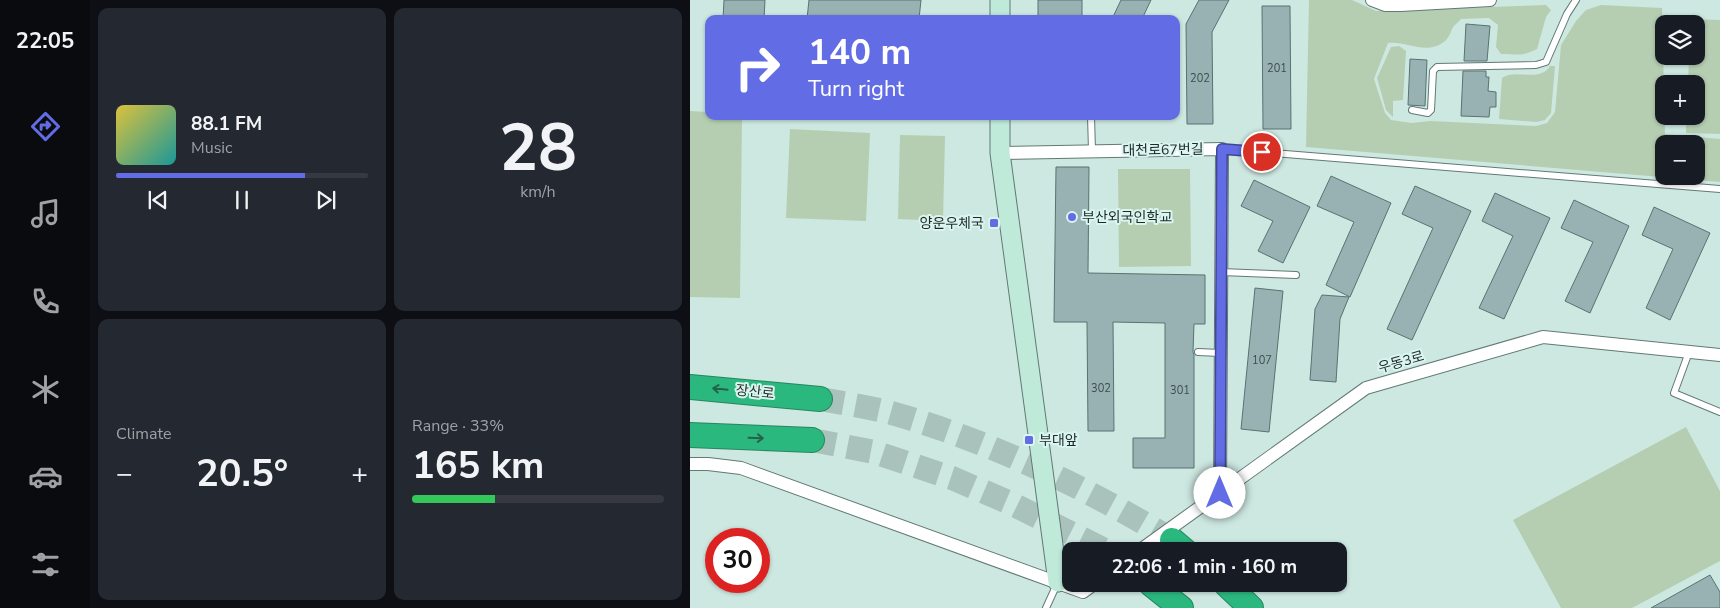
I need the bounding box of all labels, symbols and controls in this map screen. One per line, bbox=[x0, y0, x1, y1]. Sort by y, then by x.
map controls bbox=[1655, 15, 1705, 185]
button: layers bbox=[1655, 15, 1705, 65]
text: 22:05 bbox=[16, 26, 74, 56]
text: 140 m bbox=[808, 29, 911, 76]
icon: right bbox=[725, 35, 790, 100]
house number: 201 bbox=[1267, 61, 1287, 76]
house number: 202 bbox=[1190, 71, 1210, 86]
text: Turn right bbox=[808, 74, 904, 104]
button: + bbox=[1655, 75, 1705, 125]
text: 28 bbox=[499, 104, 577, 193]
icon: directions bbox=[28, 109, 63, 144]
text: 88.1 FM bbox=[191, 111, 262, 137]
pin bbox=[1241, 131, 1283, 173]
button: − bbox=[1655, 135, 1705, 185]
text: Music bbox=[191, 137, 232, 159]
icon: arrive bbox=[1248, 138, 1276, 166]
street label: 대천로67번길 bbox=[1122, 140, 1204, 160]
text: km/h bbox=[520, 181, 556, 203]
icon: previous bbox=[144, 186, 172, 214]
icon: pause bbox=[228, 186, 256, 214]
icon: next bbox=[312, 186, 340, 214]
icon: music bbox=[28, 196, 63, 231]
place label: 부산외국인학교 bbox=[1082, 208, 1172, 227]
marker: 부산외국인학교 bbox=[1066, 211, 1078, 223]
place label: 양운우체국 bbox=[920, 214, 984, 233]
marker: 양운우체국 bbox=[988, 217, 1000, 229]
icon: phone bbox=[28, 284, 63, 319]
street label: 우동3로 bbox=[1376, 346, 1426, 378]
house number: 107 bbox=[1252, 353, 1272, 368]
icon: climate bbox=[28, 372, 63, 407]
street label: 장산로 bbox=[735, 381, 775, 403]
house number: 302 bbox=[1091, 381, 1111, 396]
house number: 301 bbox=[1170, 383, 1190, 398]
one-way arrow bbox=[712, 384, 728, 394]
text: Range · 33% bbox=[412, 415, 504, 437]
text: Climate bbox=[116, 423, 171, 445]
place label: 부대앞 bbox=[1039, 431, 1078, 450]
one-way arrow bbox=[748, 433, 764, 442]
marker: 부대앞 bbox=[1023, 434, 1035, 446]
text: 165 km bbox=[412, 440, 544, 491]
text: 20.5° bbox=[196, 448, 288, 499]
text: − bbox=[116, 455, 133, 493]
text: + bbox=[351, 455, 368, 493]
icon: car bbox=[28, 459, 63, 494]
position arrow bbox=[1193, 466, 1245, 518]
speed limit sign: 30 bbox=[705, 528, 770, 593]
icon: filters bbox=[28, 547, 63, 582]
text: 22:06 · 1 min · 160 m bbox=[1112, 554, 1297, 580]

